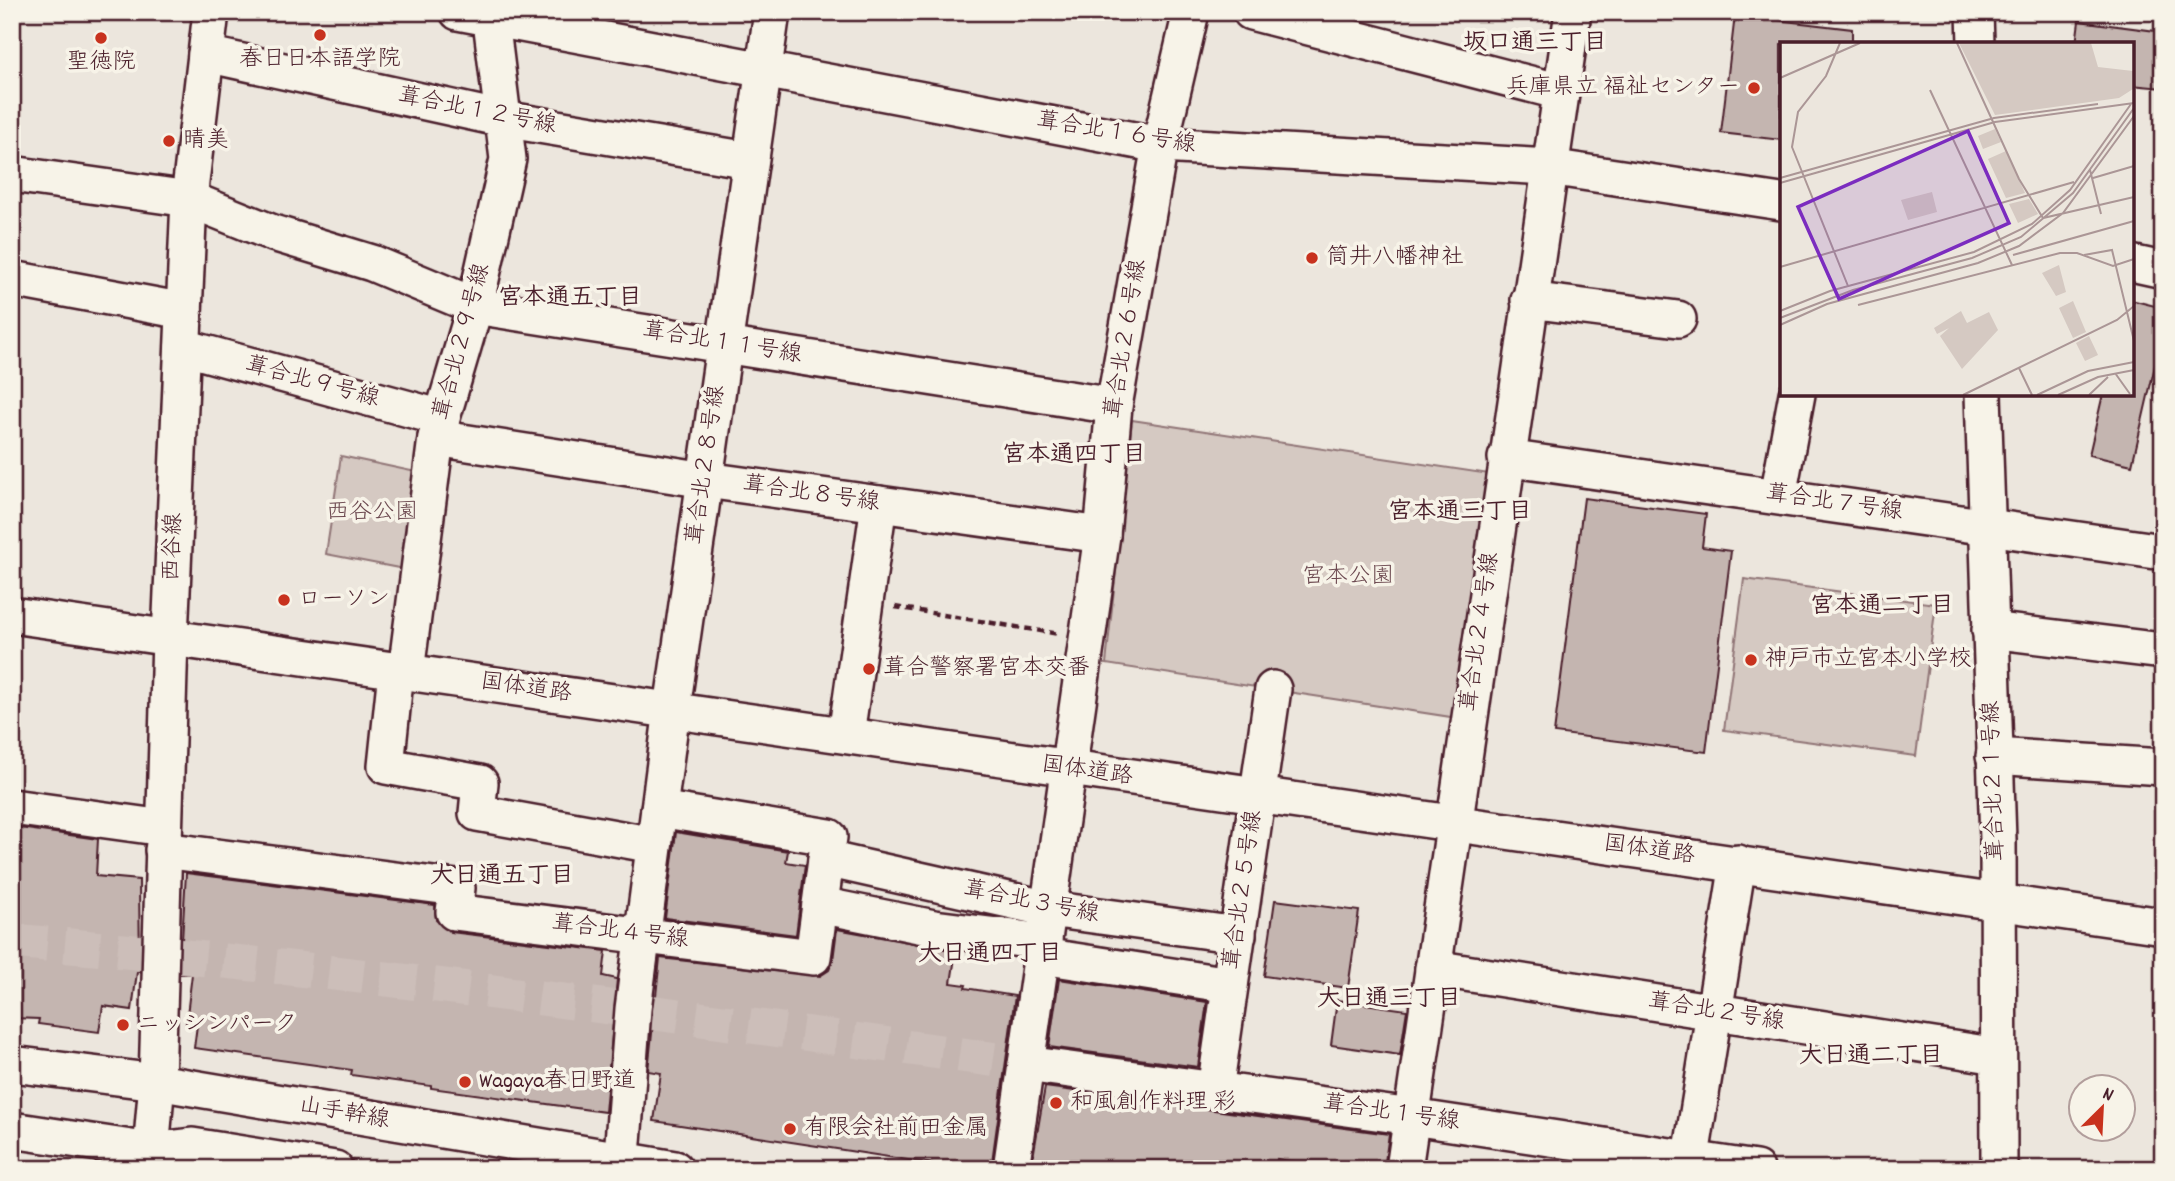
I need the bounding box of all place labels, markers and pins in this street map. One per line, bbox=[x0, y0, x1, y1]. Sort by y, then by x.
marker: 春日日本語学院 bbox=[312, 27, 328, 43]
marker: 聖徳院 bbox=[93, 30, 109, 46]
place label: 春日日本語学院 bbox=[240, 44, 401, 77]
place label: 聖徳院 bbox=[67, 47, 136, 80]
place label: 兵庫県立 福祉センター bbox=[1506, 72, 1740, 105]
marker: 兵庫県立 福祉センター bbox=[1746, 80, 1762, 96]
place label: 晴美 bbox=[183, 125, 229, 158]
marker: 晴美 bbox=[161, 133, 177, 149]
place label: 筒井八幡神社 bbox=[1326, 242, 1464, 275]
marker: 筒井八幡神社 bbox=[1304, 250, 1320, 266]
place label: ローソン bbox=[298, 584, 390, 617]
marker: ローソン bbox=[276, 592, 292, 608]
place label: 神戸市立宮本小学校 bbox=[1765, 644, 1972, 677]
marker: 神戸市立宮本小学校 bbox=[1743, 652, 1759, 668]
place label: 葺合警察署宮本交番 bbox=[883, 653, 1090, 686]
marker: 葺合警察署宮本交番 bbox=[861, 661, 877, 677]
place label: ニッシンパーク bbox=[137, 1009, 297, 1042]
marker: ニッシンパーク bbox=[115, 1017, 131, 1033]
place label: Wagaya春日野道 bbox=[479, 1066, 636, 1099]
marker: Wagaya春日野道 bbox=[457, 1074, 473, 1090]
place label: 和風創作料理 彩 bbox=[1070, 1087, 1236, 1120]
marker: 和風創作料理 彩 bbox=[1048, 1095, 1064, 1111]
place label: 有限会社前田金属 bbox=[804, 1113, 988, 1146]
marker: 有限会社前田金属 bbox=[782, 1121, 798, 1137]

